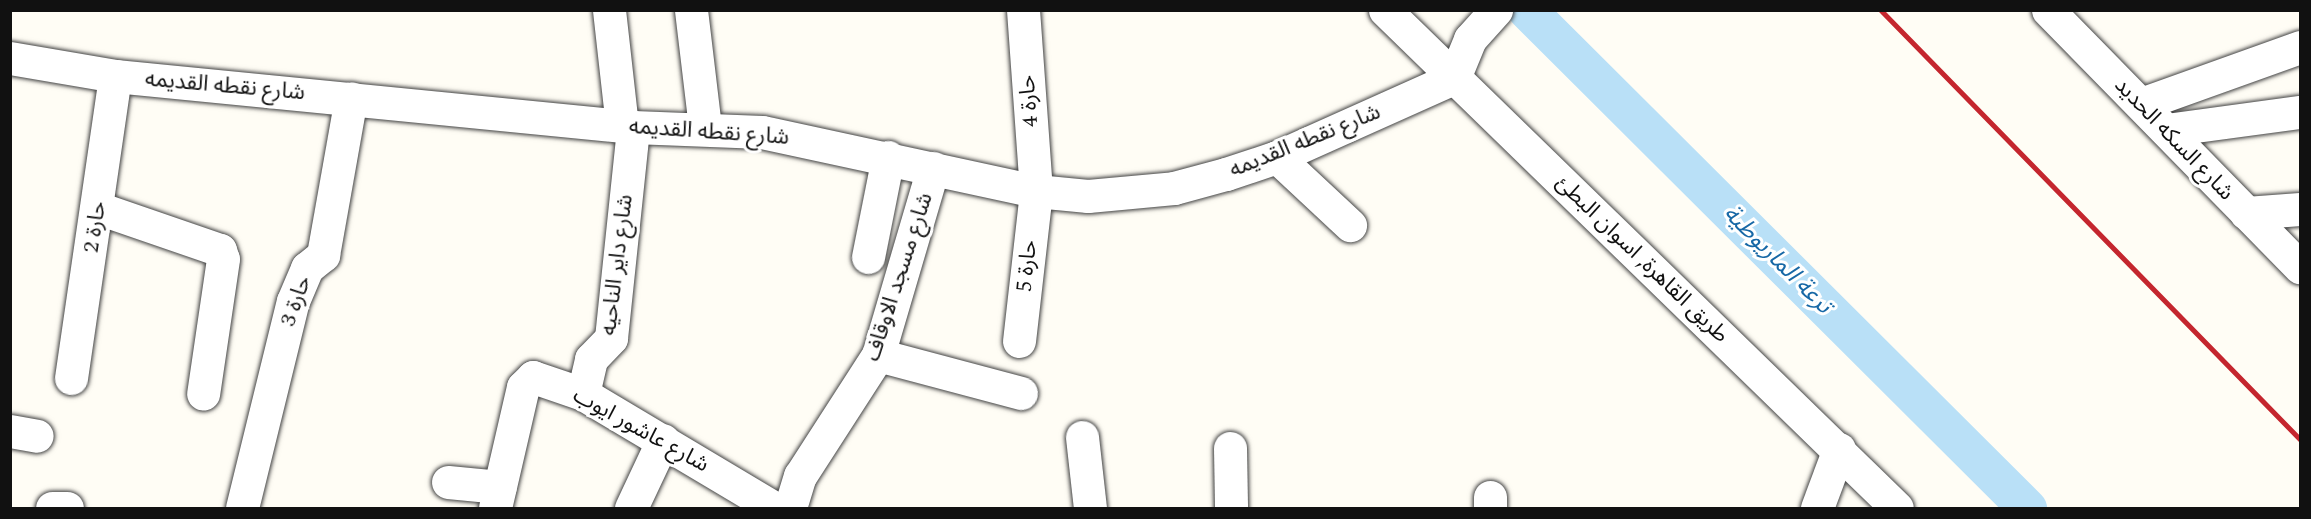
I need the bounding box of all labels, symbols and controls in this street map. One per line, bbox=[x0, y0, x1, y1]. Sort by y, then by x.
street label: شارع نقطه القديمه bbox=[144, 66, 306, 106]
street label: شارع السكه الحديد bbox=[2109, 72, 2239, 206]
street label: حارة 4 bbox=[1014, 74, 1044, 128]
street label: شارع نقطه القديمه bbox=[1226, 99, 1384, 183]
street label: شارع نقطه القديمه bbox=[628, 113, 790, 151]
street label: طريق القاهرة, اسوان البطئ bbox=[1550, 169, 1734, 349]
street label: شارع مسجد الاوقاف bbox=[859, 189, 939, 365]
street label: شارع داير الناحيه bbox=[595, 193, 639, 337]
street label: حارة 2 bbox=[78, 199, 112, 255]
water label: ترعة الماريوطية bbox=[1717, 200, 1837, 320]
street label: حارة 5 bbox=[1011, 239, 1043, 293]
street label: حارة 3 bbox=[275, 272, 317, 330]
street label: شارع عاشور ايوب bbox=[569, 382, 713, 478]

